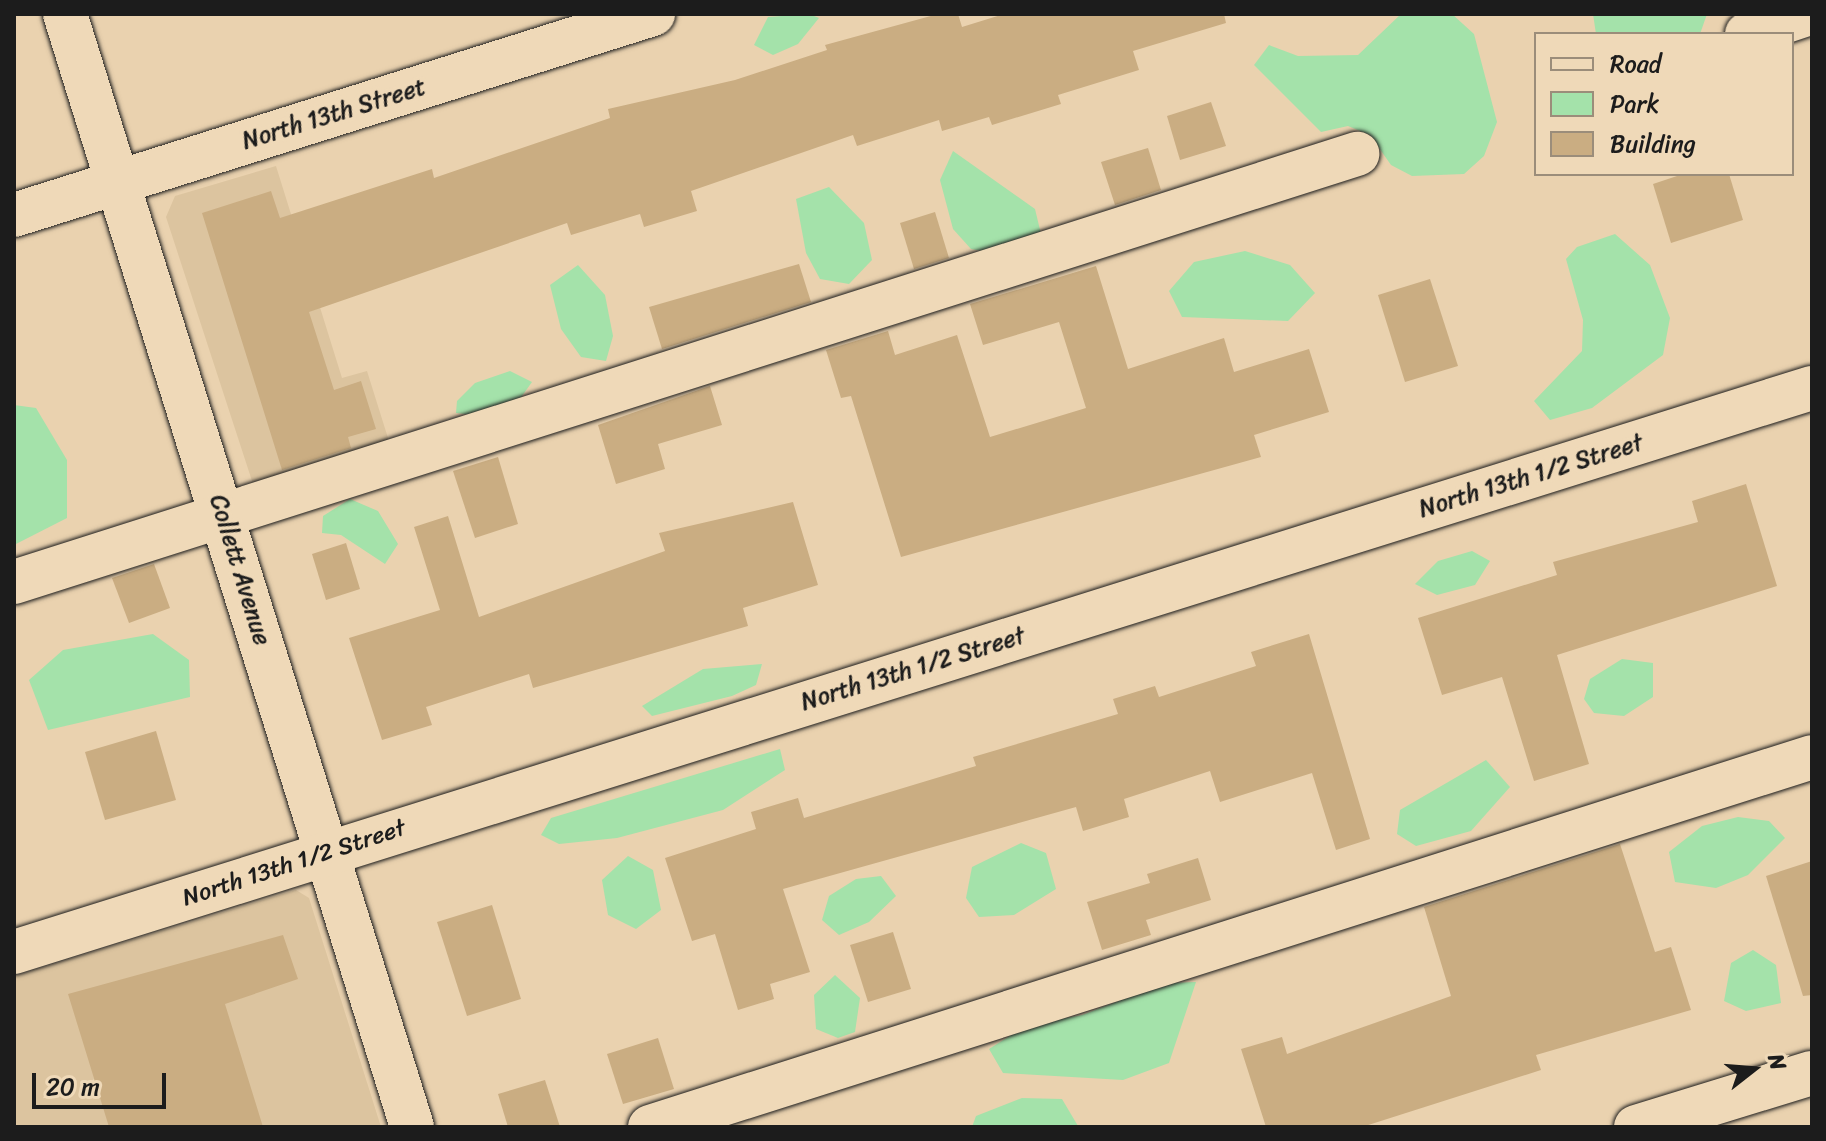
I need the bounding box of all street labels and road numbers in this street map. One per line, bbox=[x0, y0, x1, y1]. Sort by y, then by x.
street label: North 13th Street bbox=[239, 72, 429, 156]
street label: North 13th 1/2 Street bbox=[1415, 428, 1647, 524]
street label: Collett Avenue bbox=[203, 491, 277, 649]
street label: North 13th 1/2 Street bbox=[797, 621, 1029, 717]
street label: North 13th 1/2 Street bbox=[179, 813, 409, 913]

